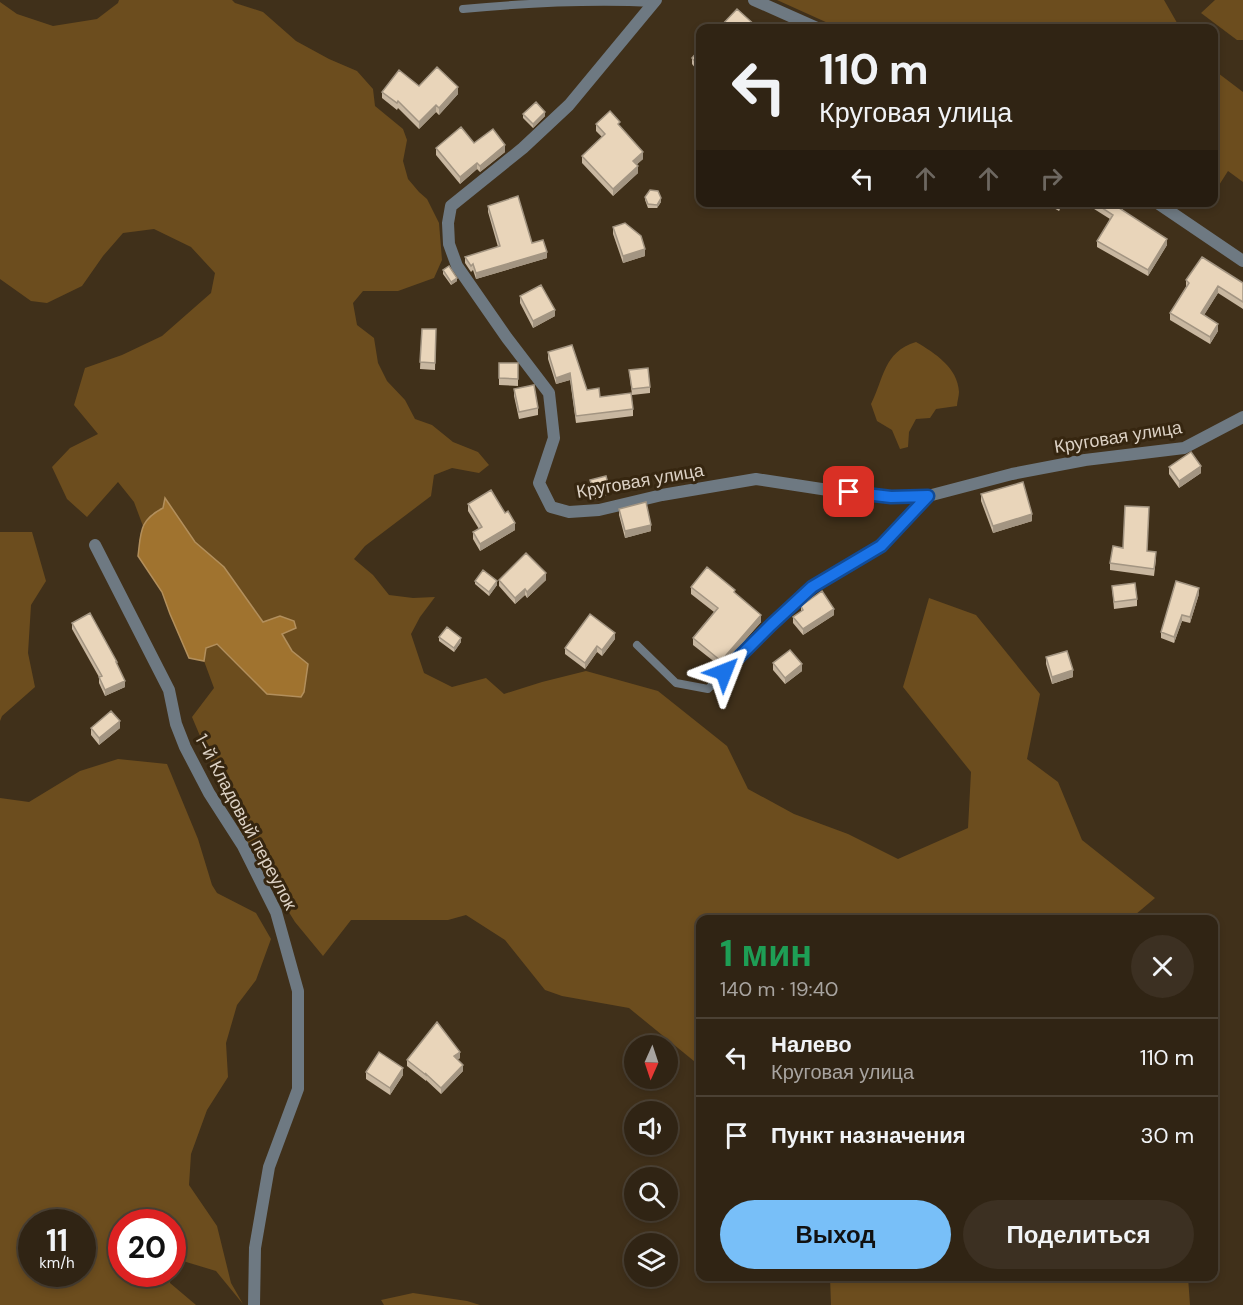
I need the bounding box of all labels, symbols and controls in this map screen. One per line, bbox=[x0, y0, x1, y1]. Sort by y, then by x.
text: 110 m bbox=[819, 42, 929, 97]
icon: left bbox=[720, 48, 798, 126]
text: Круговая улица bbox=[819, 95, 1012, 130]
icon: left bbox=[846, 162, 879, 195]
icon: ahead bbox=[909, 162, 942, 195]
icon: ahead bbox=[972, 162, 1005, 195]
icon: right bbox=[1035, 162, 1068, 195]
street label: Круговая улица bbox=[1052, 415, 1184, 459]
street label: Круговая улица bbox=[574, 458, 707, 504]
pin bbox=[823, 466, 874, 517]
icon: arrive bbox=[832, 475, 865, 508]
position arrow bbox=[692, 640, 756, 704]
street label: 1-й Кладовый переулок bbox=[189, 730, 303, 914]
text: 1 мин bbox=[720, 930, 812, 977]
button: close bbox=[1131, 935, 1194, 998]
text: 140 m · 19:40 bbox=[720, 976, 838, 1002]
text: Налево bbox=[771, 1030, 852, 1059]
north arrow bbox=[624, 1035, 678, 1089]
map controls bbox=[624, 1035, 678, 1287]
icon: left bbox=[720, 1041, 753, 1074]
text: 110 m bbox=[1140, 1043, 1194, 1072]
text: Круговая улица bbox=[771, 1059, 914, 1085]
button: sound bbox=[624, 1101, 678, 1155]
icon: arrive bbox=[720, 1119, 753, 1152]
text: Пункт назначения bbox=[771, 1121, 966, 1150]
text: 30 m bbox=[1140, 1121, 1194, 1150]
button: search bbox=[624, 1167, 678, 1221]
button: Выход bbox=[720, 1200, 951, 1269]
button: Поделиться bbox=[963, 1200, 1194, 1269]
speed limit sign: 20 bbox=[108, 1209, 186, 1287]
text: 11 bbox=[46, 1221, 68, 1260]
button: layers bbox=[624, 1233, 678, 1287]
text: km/h bbox=[39, 1253, 75, 1273]

